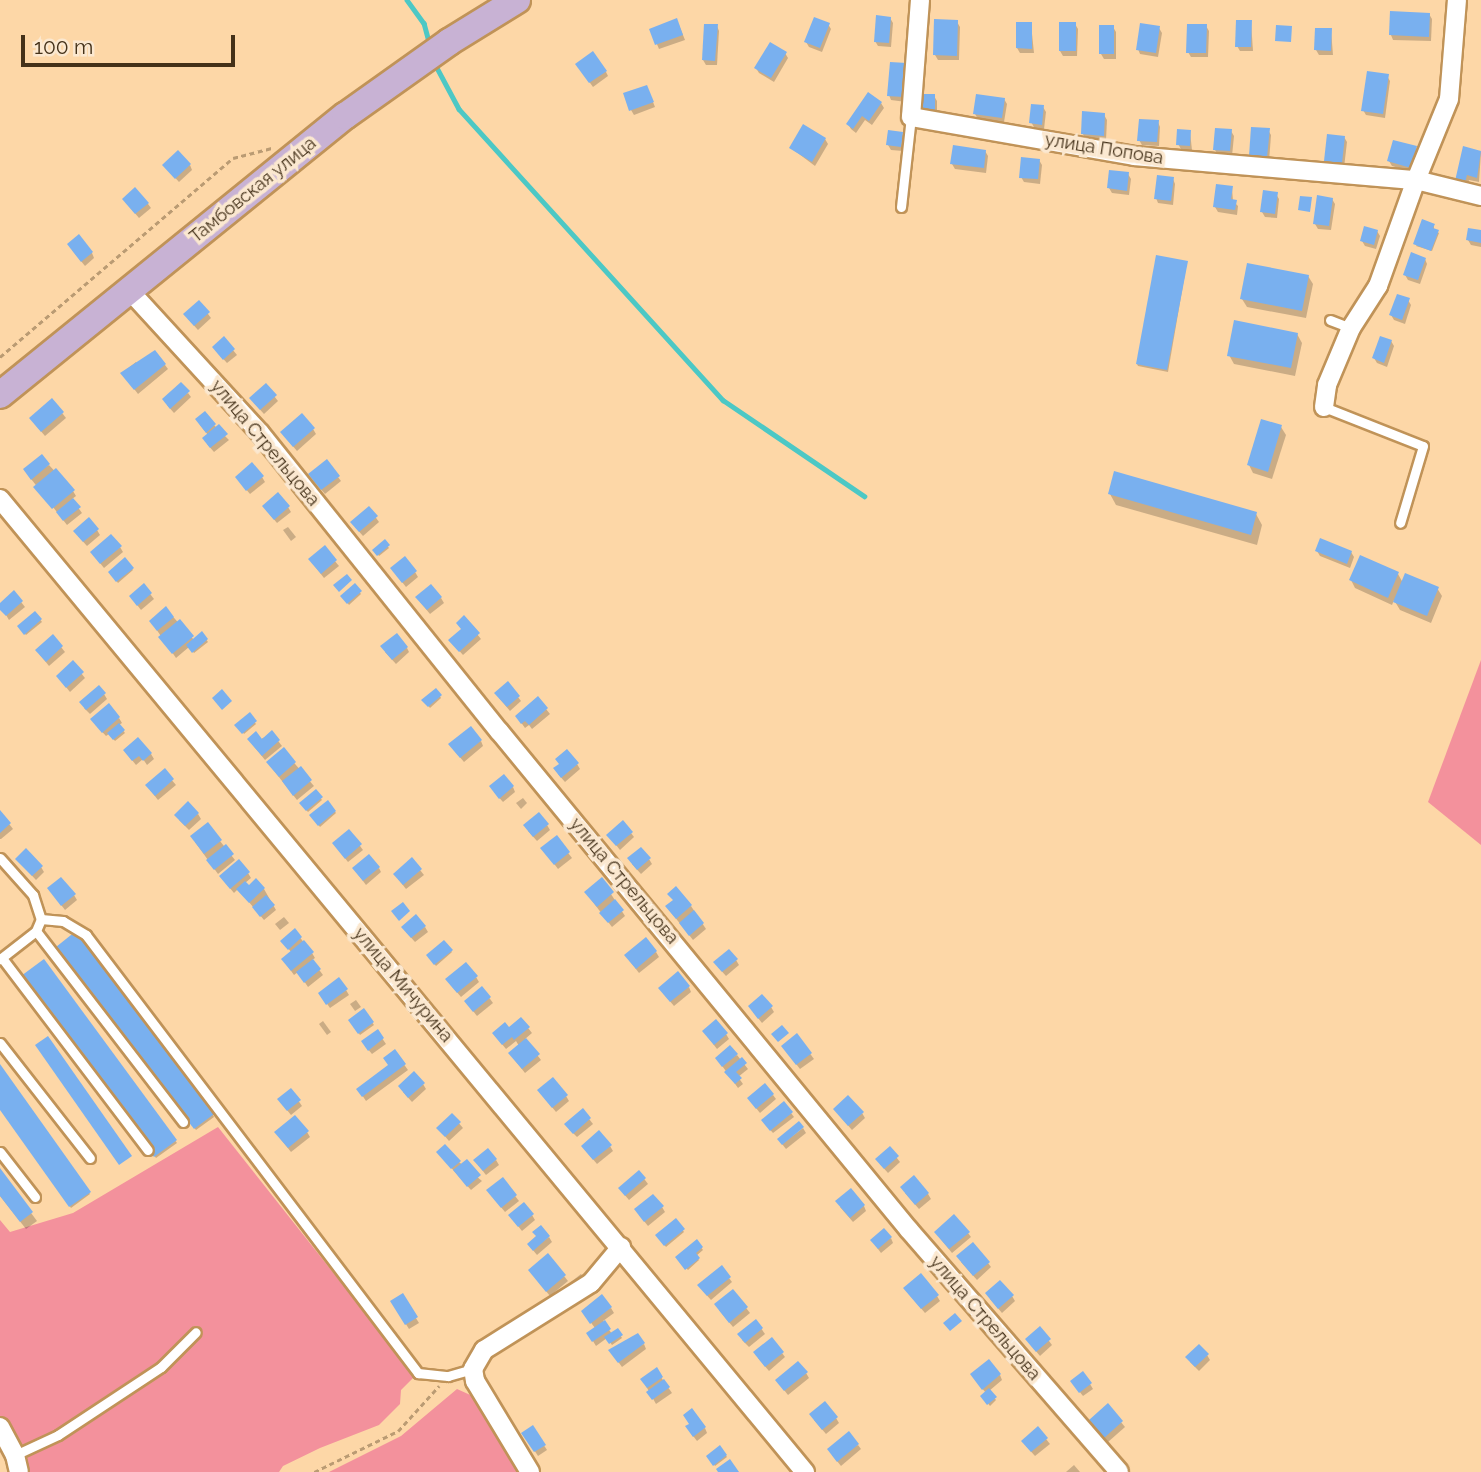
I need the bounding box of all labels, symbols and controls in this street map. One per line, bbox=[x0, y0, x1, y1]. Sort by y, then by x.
scale bar bbox=[24, 21, 238, 65]
text: 100 m bbox=[34, 34, 93, 59]
street label: улица Попова bbox=[1043, 129, 1165, 169]
street label: Тамбовская улица bbox=[185, 132, 321, 248]
street label: улица Стрельцова bbox=[206, 376, 324, 510]
street label: улица Стрельцова bbox=[565, 814, 683, 948]
street label: улица Мичурина bbox=[349, 923, 457, 1047]
street label: улица Стрельцова bbox=[925, 1251, 1045, 1385]

